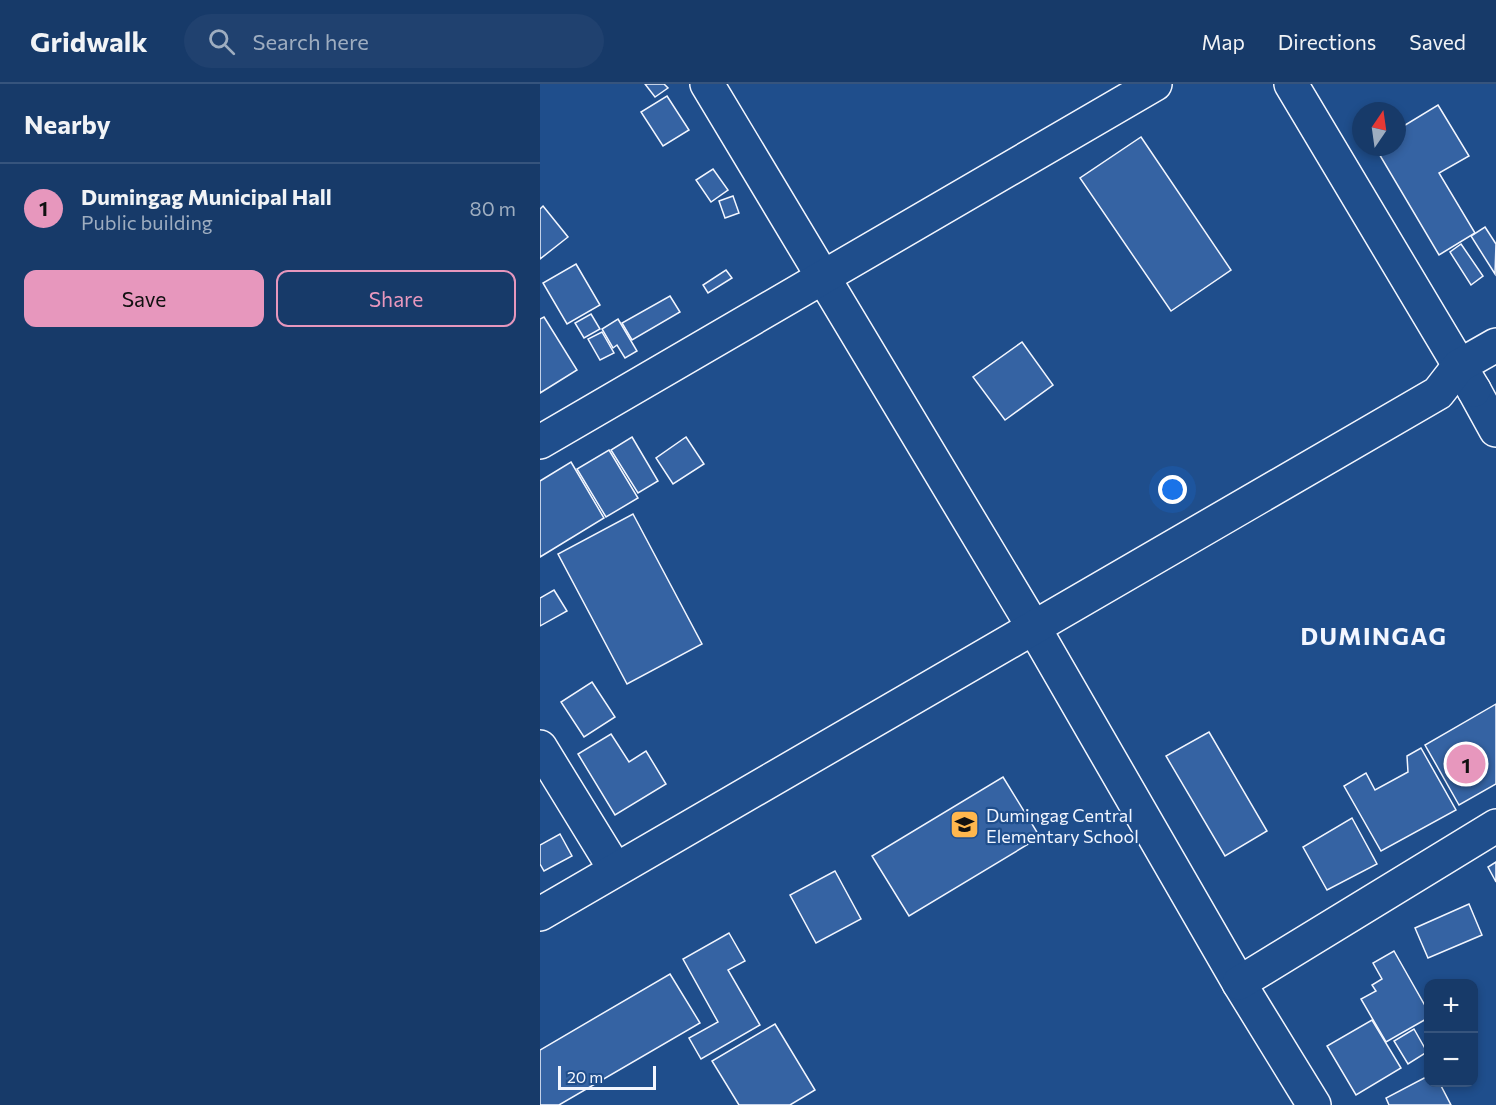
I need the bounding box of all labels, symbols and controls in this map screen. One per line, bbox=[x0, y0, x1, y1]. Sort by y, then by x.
search box bbox=[184, 14, 604, 68]
text: Gridwalk bbox=[30, 24, 148, 58]
icon: search bbox=[205, 25, 238, 58]
text: Search here bbox=[253, 28, 369, 55]
text: Map bbox=[1202, 29, 1245, 54]
text: Directions bbox=[1278, 29, 1376, 54]
text: Saved bbox=[1409, 29, 1466, 54]
north arrow bbox=[1352, 102, 1406, 156]
text: Nearby bbox=[24, 108, 111, 139]
text: Dumingag Municipal Hall bbox=[81, 183, 332, 210]
text: 1 bbox=[39, 196, 48, 220]
text: 80 m bbox=[470, 196, 516, 220]
text: Public building bbox=[81, 210, 213, 234]
button: Save bbox=[24, 270, 264, 327]
button: Share bbox=[276, 270, 516, 327]
your location bbox=[1158, 475, 1187, 504]
district label: DUMINGAG bbox=[1301, 621, 1447, 650]
pin: 1 bbox=[1446, 742, 1486, 786]
place label: Dumingag Central Elementary School bbox=[986, 804, 1139, 847]
school or university icon: Dumingag Central Elementary School bbox=[949, 809, 981, 841]
map controls bbox=[1424, 979, 1478, 1087]
button: + bbox=[1424, 979, 1478, 1033]
button: − bbox=[1424, 1033, 1478, 1087]
scale bar bbox=[558, 1063, 656, 1090]
text: 20 m bbox=[567, 1067, 603, 1086]

